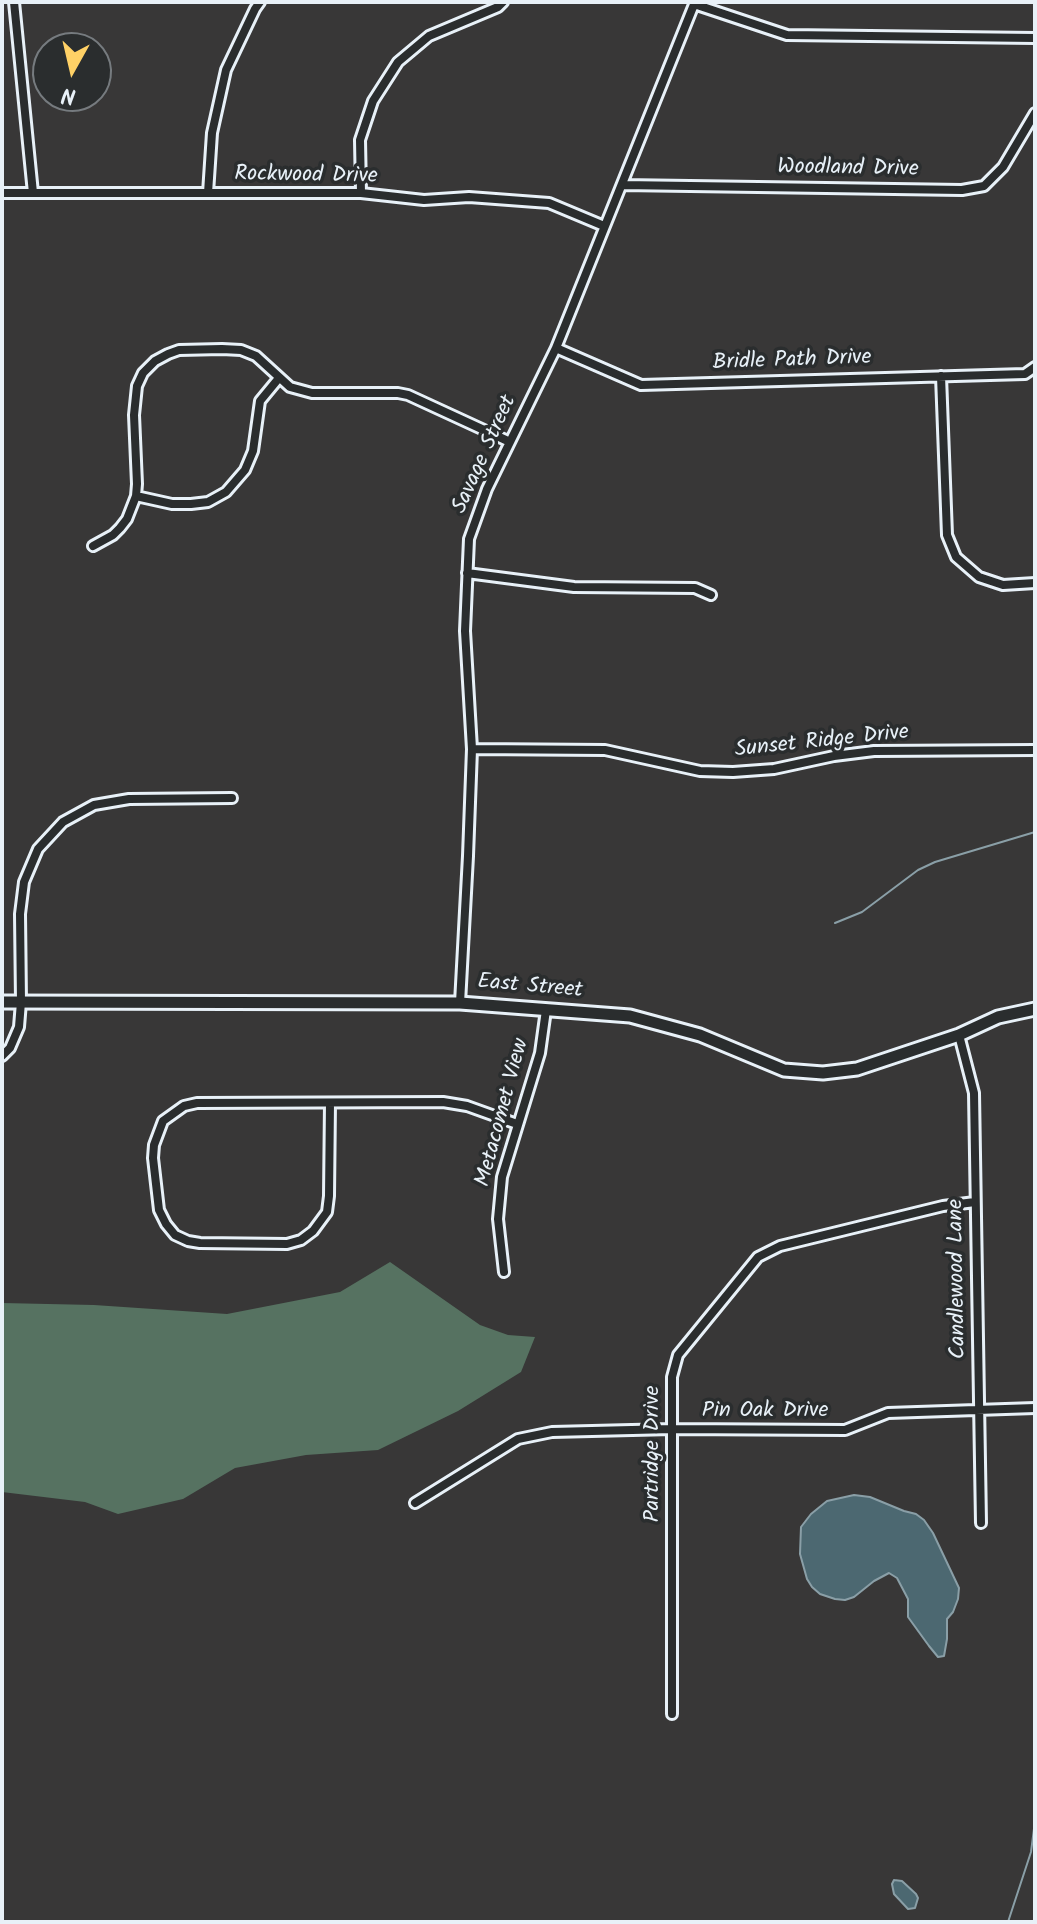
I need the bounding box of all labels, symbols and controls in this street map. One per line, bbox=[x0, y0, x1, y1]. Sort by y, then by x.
north arrow bbox=[32, 32, 112, 112]
text: N bbox=[60, 76, 78, 113]
street label: Woodland Drive bbox=[777, 156, 919, 184]
street label: Rockwood Drive bbox=[234, 163, 378, 191]
street label: Bridle Path Drive bbox=[712, 346, 872, 378]
street label: Savage Street bbox=[448, 392, 524, 518]
street label: Sunset Ridge Drive bbox=[734, 721, 910, 765]
street label: East Street bbox=[476, 970, 584, 1006]
street label: Metacomet View bbox=[472, 1036, 536, 1190]
street label: Candlewood Lane bbox=[944, 1199, 974, 1359]
street label: Partridge Drive bbox=[641, 1386, 667, 1522]
street label: Pin Oak Drive bbox=[702, 1399, 828, 1425]

